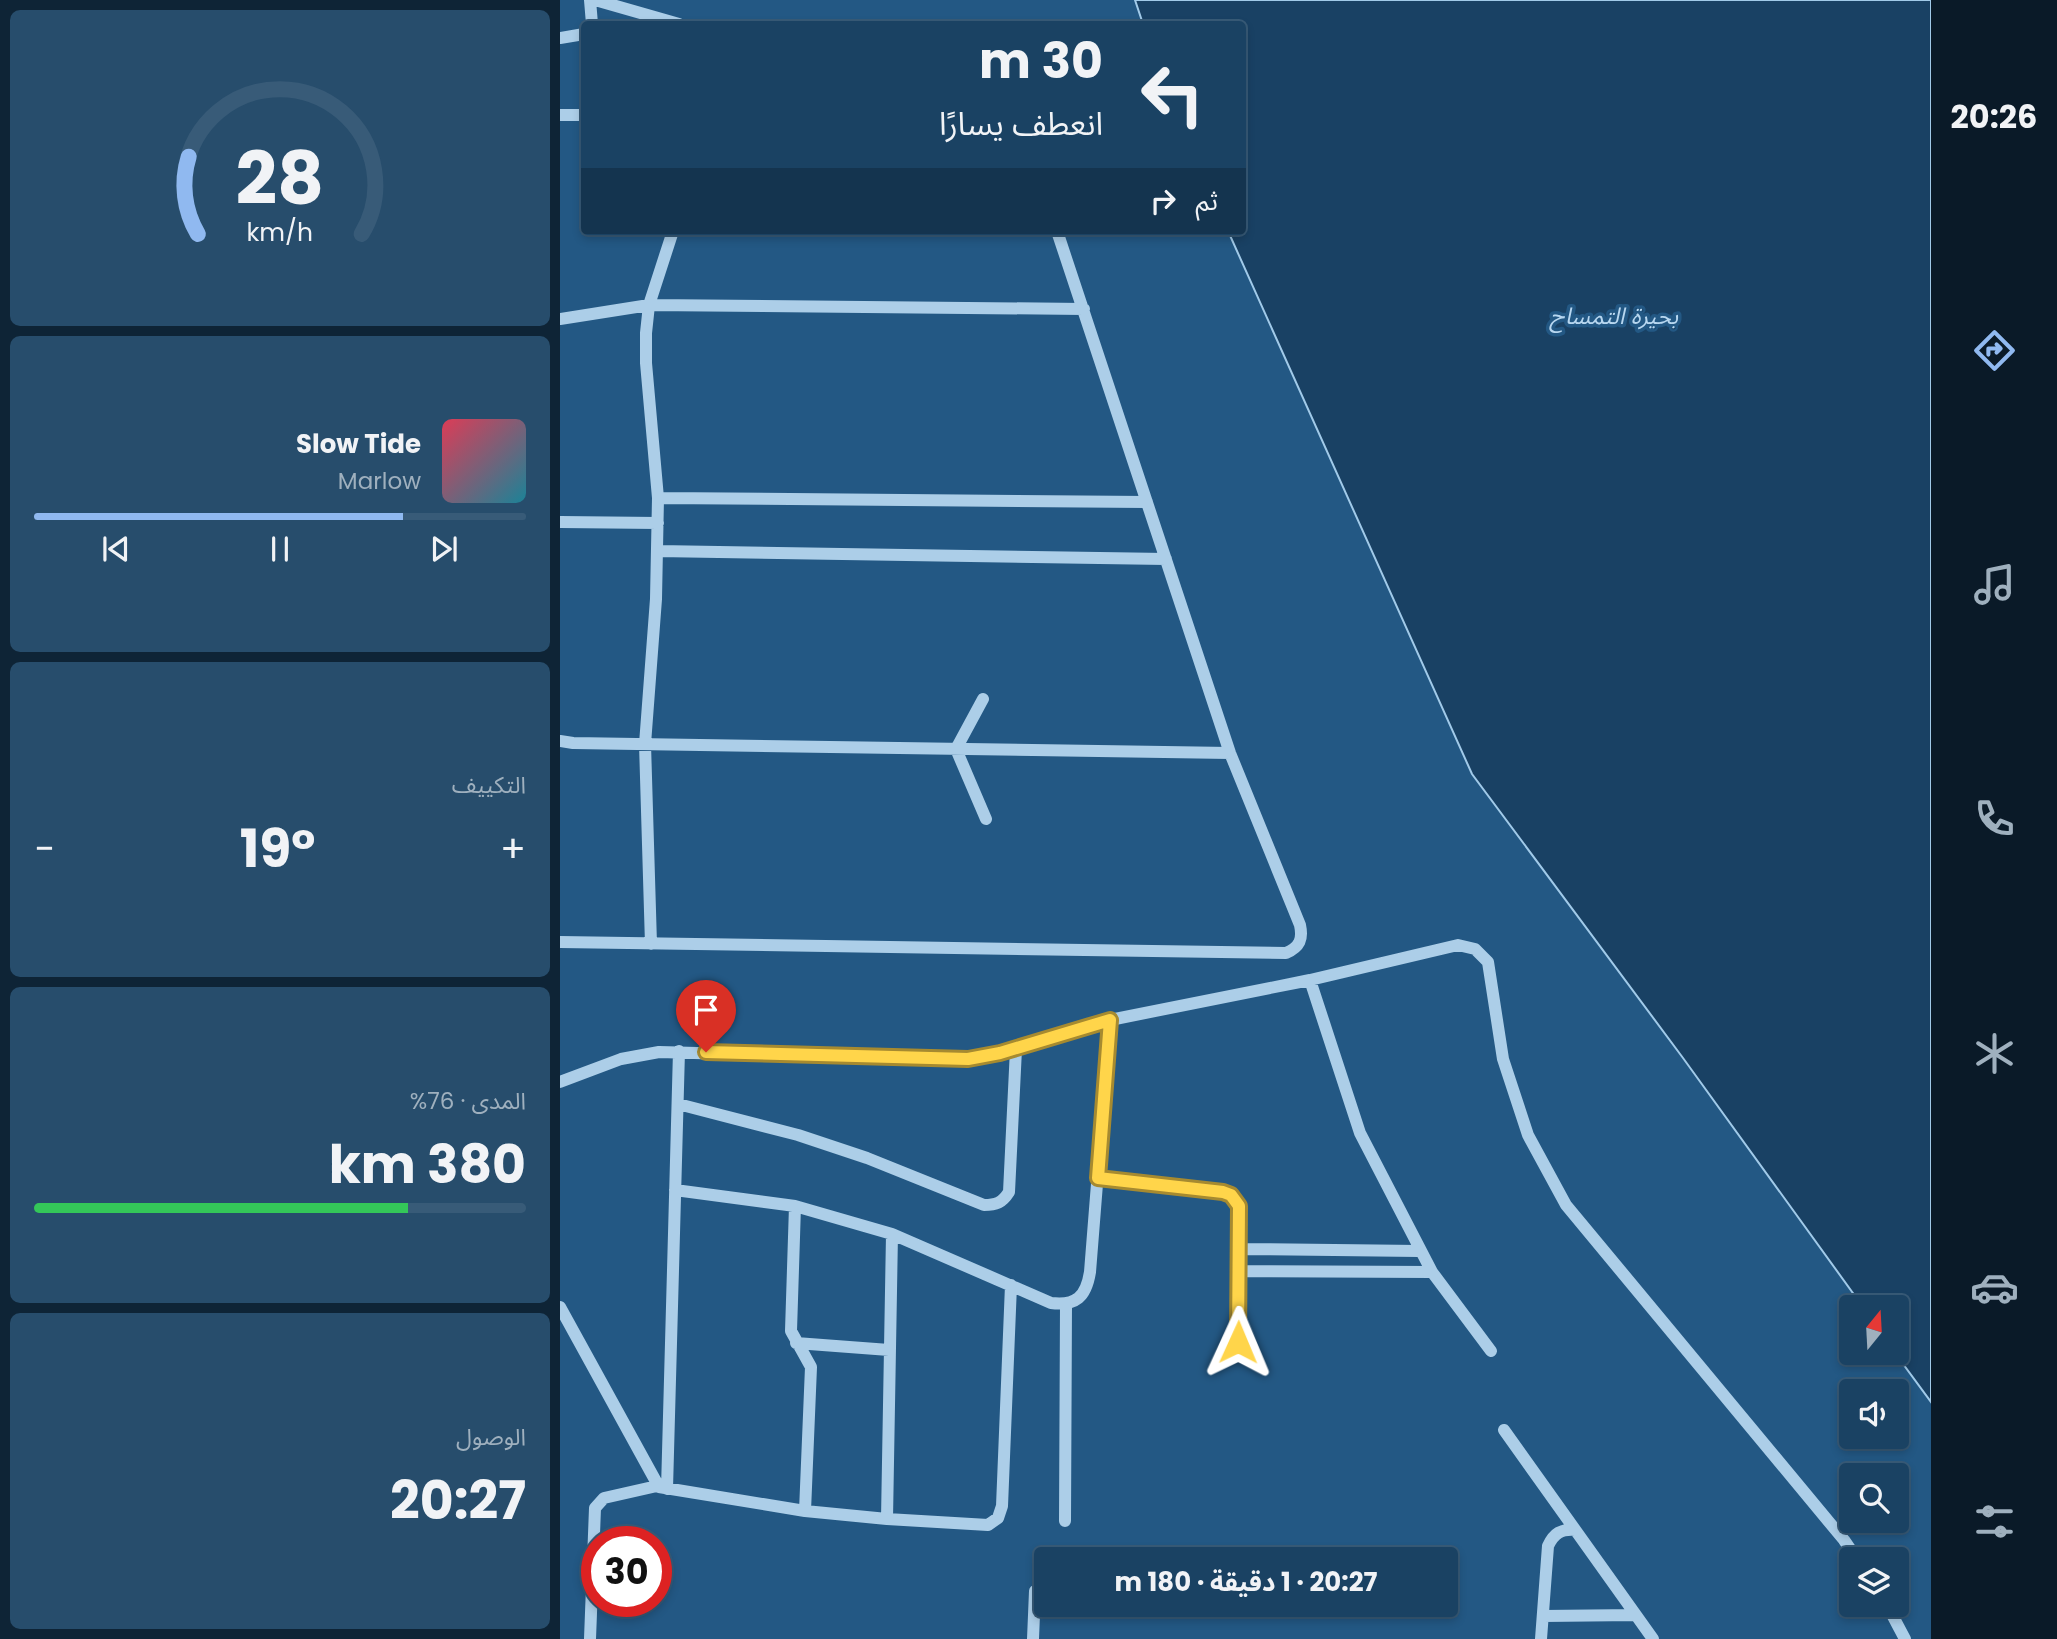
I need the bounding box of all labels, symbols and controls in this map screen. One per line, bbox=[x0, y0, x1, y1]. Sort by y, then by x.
text: 30 m bbox=[979, 27, 1103, 95]
icon: left bbox=[1127, 49, 1218, 140]
text: 20:26 bbox=[1951, 94, 2037, 139]
text: انعطف يسارًا bbox=[939, 101, 1103, 146]
text: 28 bbox=[236, 128, 324, 229]
icon: right bbox=[1144, 182, 1182, 220]
text: ثم bbox=[1196, 183, 1218, 219]
text: km/h bbox=[247, 215, 313, 250]
water label: بحيرة التمساح bbox=[1549, 300, 1679, 334]
icon: directions bbox=[1970, 326, 2019, 375]
text: Slow Tide bbox=[296, 426, 421, 462]
text: Marlow bbox=[338, 465, 421, 497]
icon: previous bbox=[97, 530, 135, 568]
icon: pause bbox=[261, 530, 299, 568]
icon: next bbox=[425, 530, 463, 568]
icon: music bbox=[1970, 560, 2019, 609]
text: التكييف bbox=[452, 769, 526, 801]
icon: phone bbox=[1970, 794, 2019, 843]
text: 19° bbox=[240, 812, 315, 885]
text: − bbox=[34, 822, 55, 875]
text: + bbox=[500, 822, 526, 875]
pin bbox=[676, 980, 736, 1052]
icon: arrive bbox=[687, 991, 725, 1029]
icon: climate bbox=[1970, 1029, 2019, 1078]
text: المدى · 76% bbox=[410, 1085, 526, 1117]
text: 380 km bbox=[329, 1128, 526, 1201]
icon: car bbox=[1970, 1263, 2019, 1312]
north arrow bbox=[1839, 1295, 1909, 1365]
map controls bbox=[1839, 1295, 1909, 1617]
position arrow bbox=[1201, 1305, 1275, 1379]
button: sound bbox=[1839, 1379, 1909, 1449]
text: الوصول bbox=[456, 1421, 526, 1453]
button: search bbox=[1839, 1463, 1909, 1533]
text: 20:27 bbox=[390, 1464, 526, 1537]
icon: filters bbox=[1970, 1497, 2019, 1546]
speed limit sign: 30 bbox=[581, 1526, 672, 1617]
button: layers bbox=[1839, 1547, 1909, 1617]
text: 20:27 · 1 دقيقة · 180 m bbox=[1115, 1564, 1377, 1600]

